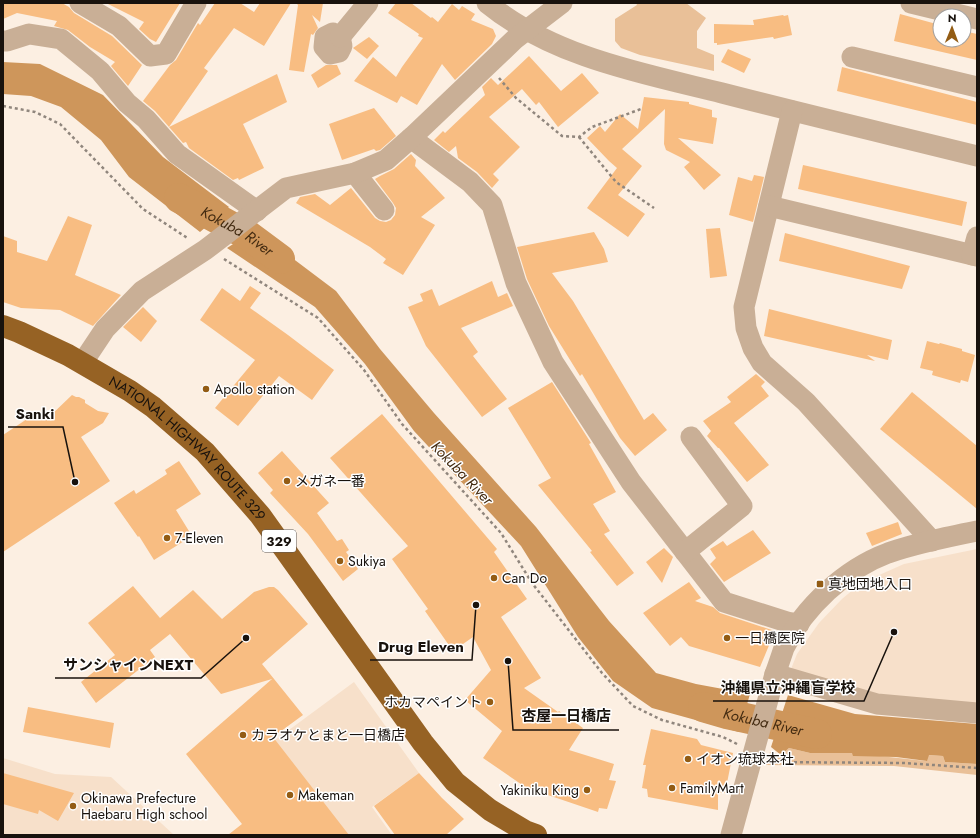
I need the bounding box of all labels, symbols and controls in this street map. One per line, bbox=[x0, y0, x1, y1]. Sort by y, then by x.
north arrow bbox=[932, 8, 972, 48]
text: N bbox=[948, 10, 957, 26]
water label: Kokuba River bbox=[197, 201, 279, 262]
street label: NATIONAL HIGHWAY ROUTE 329 bbox=[105, 371, 271, 524]
place label: Apollo station bbox=[214, 379, 295, 399]
marker: Apollo station bbox=[201, 384, 211, 394]
callout: Sanki bbox=[8, 400, 63, 427]
text: Sanki bbox=[16, 403, 54, 425]
water label: Kokuba River bbox=[426, 436, 499, 511]
place label: メガネ一番 bbox=[295, 471, 365, 491]
marker: メガネ一番 bbox=[282, 476, 292, 486]
place label: 7-Eleven bbox=[175, 528, 224, 548]
road number: 329 bbox=[262, 530, 296, 552]
marker: 7-Eleven bbox=[162, 533, 172, 543]
place label: Sukiya bbox=[348, 551, 386, 571]
marker: Sukiya bbox=[335, 556, 345, 566]
place label: Can Do bbox=[502, 568, 547, 588]
marker: Can Do bbox=[489, 573, 499, 583]
place label: 真地団地入口 bbox=[828, 574, 912, 594]
marker: 真地団地入口 bbox=[815, 579, 825, 589]
place label: 一日橋医院 bbox=[735, 628, 805, 648]
callout: Drug Eleven bbox=[370, 633, 472, 660]
marker: 一日橋医院 bbox=[722, 633, 732, 643]
text: Drug Eleven bbox=[378, 636, 464, 658]
callout: サンシャインNEXT bbox=[55, 651, 201, 678]
text: サンシャインNEXT bbox=[63, 654, 194, 676]
callout: 沖縄県立沖縄盲学校 bbox=[713, 674, 864, 701]
text: 沖縄県立沖縄盲学校 bbox=[720, 677, 856, 699]
place label: ホカマペイント bbox=[384, 692, 482, 712]
marker: ホカマペイント bbox=[485, 697, 495, 707]
water label: Kokuba River bbox=[721, 702, 806, 742]
callout: 杏屋一日橋店 bbox=[513, 703, 619, 730]
text: 杏屋一日橋店 bbox=[521, 705, 611, 727]
place label: カラオケとまと一日橋店 bbox=[251, 725, 405, 745]
marker: カラオケとまと一日橋店 bbox=[238, 730, 248, 740]
place label: イオン琉球本社 bbox=[696, 749, 794, 769]
marker: イオン琉球本社 bbox=[683, 754, 693, 764]
place label: FamilyMart bbox=[680, 778, 744, 798]
place label: Yakiniku King bbox=[501, 780, 579, 800]
marker: FamilyMart bbox=[667, 783, 677, 793]
place label: Makeman bbox=[298, 785, 354, 805]
marker: Yakiniku King bbox=[582, 785, 592, 795]
place label: Okinawa Prefecture Haebaru High school bbox=[81, 788, 207, 824]
marker: Makeman bbox=[285, 790, 295, 800]
marker: Okinawa Prefecture Haebaru High school bbox=[68, 801, 78, 811]

